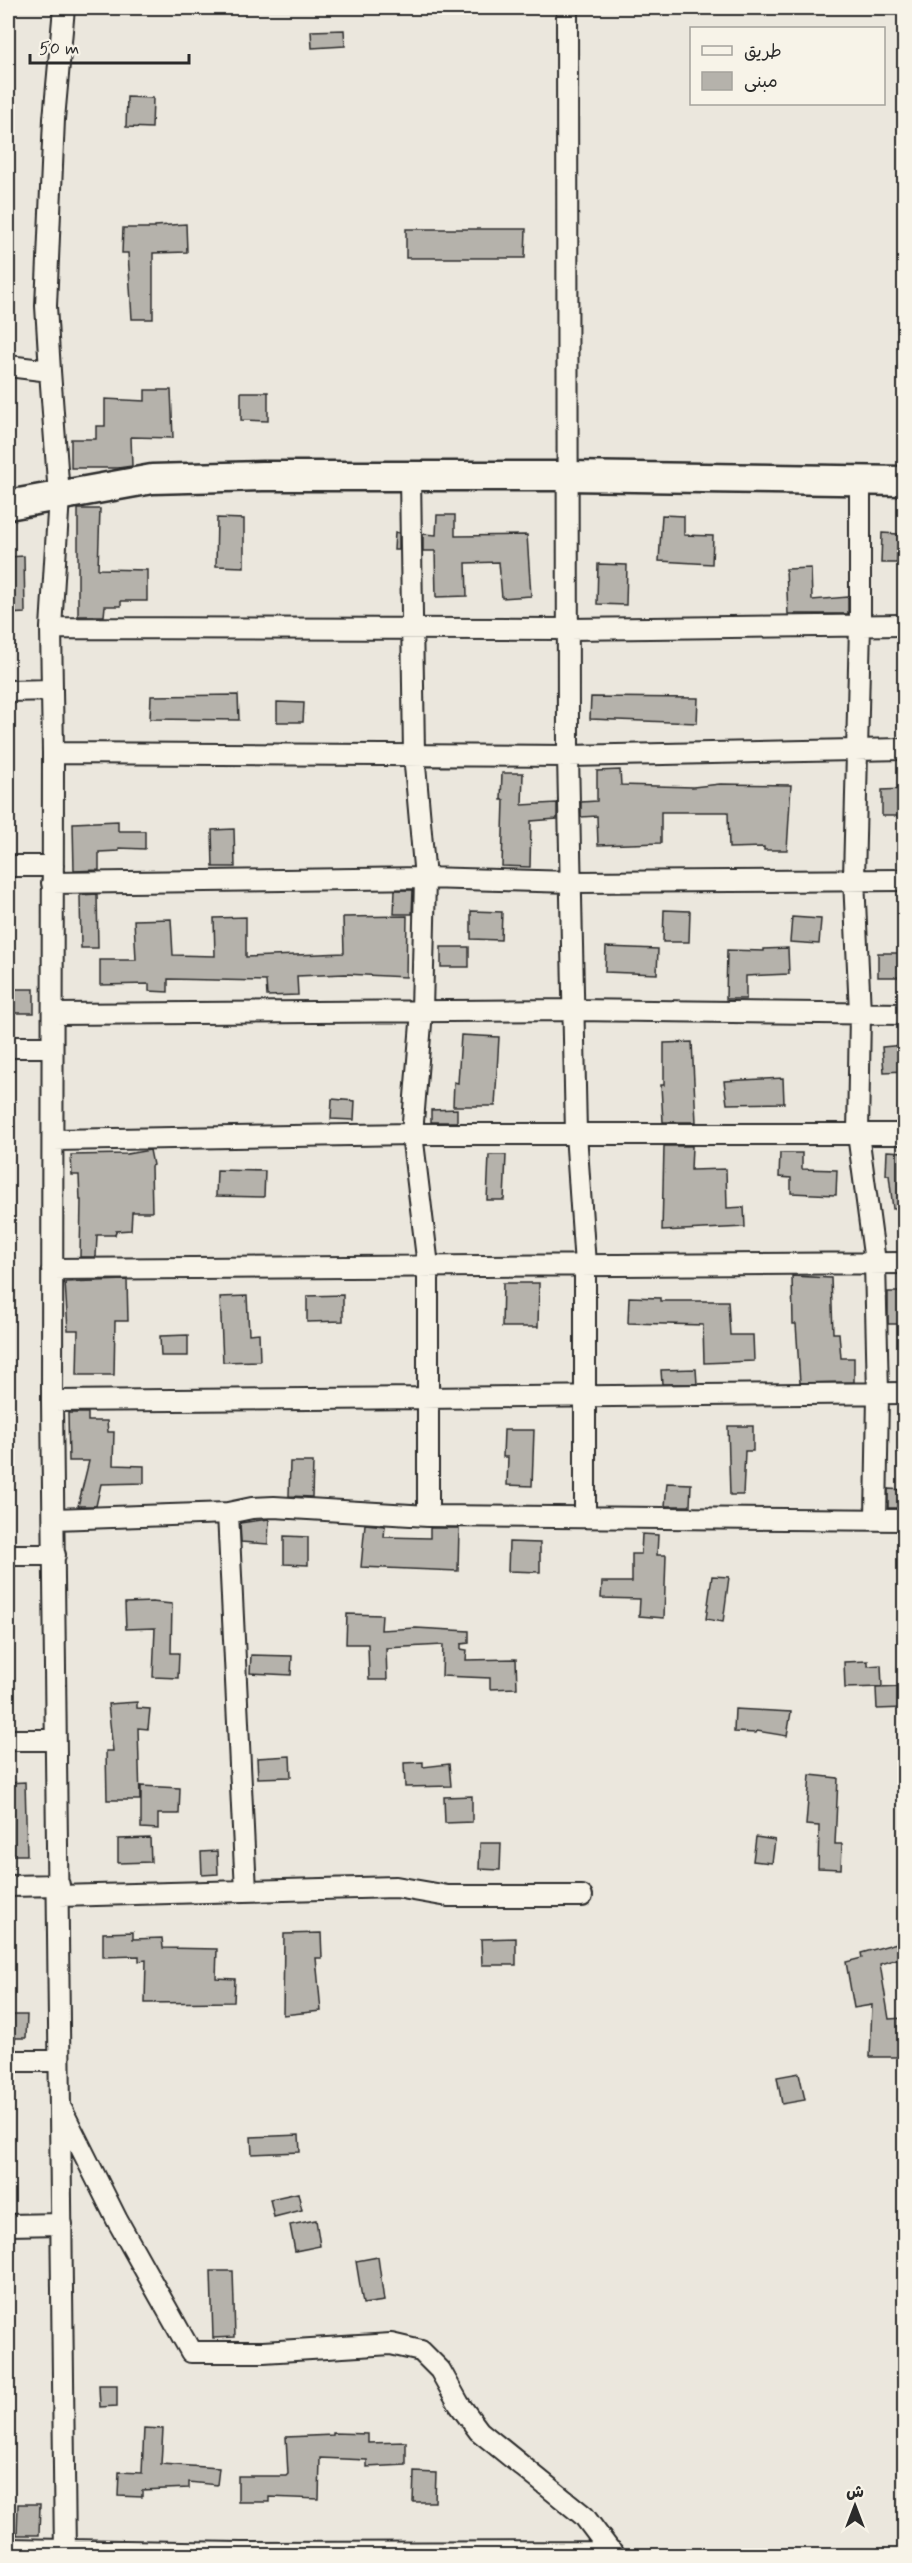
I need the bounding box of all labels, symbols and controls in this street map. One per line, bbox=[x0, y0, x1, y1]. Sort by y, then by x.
scale bar bbox=[30, 27, 189, 65]
legend bbox=[690, 27, 885, 105]
text: 50 m bbox=[39, 37, 79, 61]
text: طريق bbox=[744, 40, 782, 64]
text: مبنى bbox=[744, 70, 778, 94]
north arrow bbox=[825, 2476, 885, 2536]
text: ش bbox=[846, 2482, 864, 2503]

